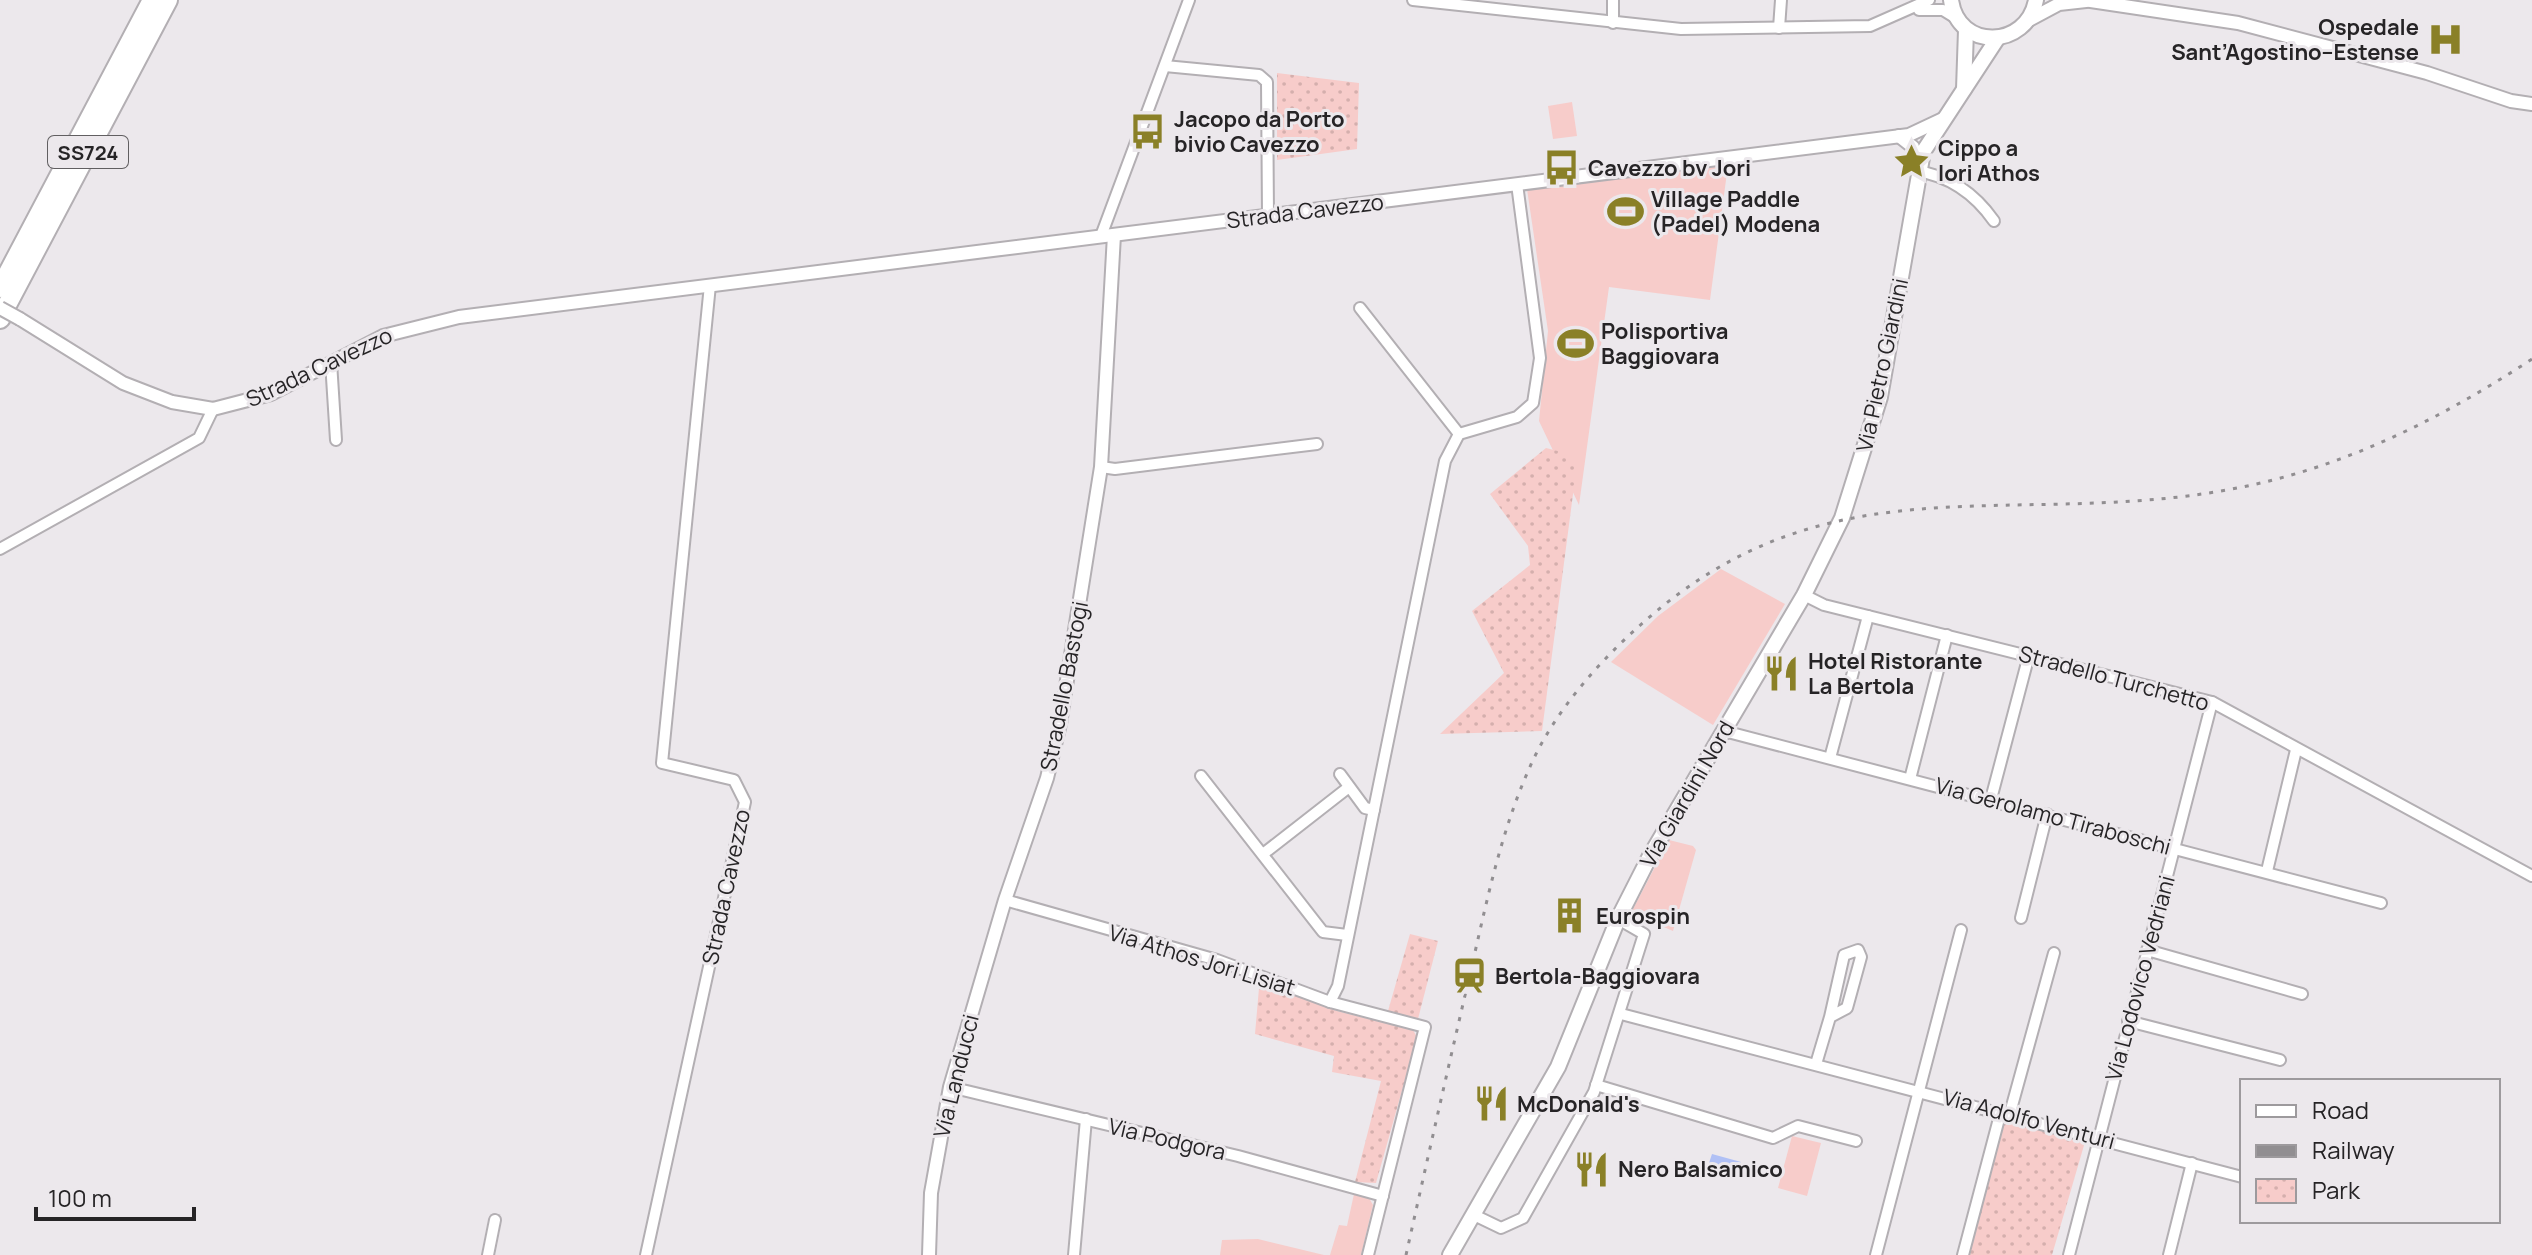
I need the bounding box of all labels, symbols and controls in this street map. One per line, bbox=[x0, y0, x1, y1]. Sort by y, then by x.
place label: Ospedale Sant’Agostino–Estense bbox=[2171, 12, 2419, 67]
hospital icon: Ospedale Sant’Agostino–Estense bbox=[2426, 21, 2464, 59]
place label: Jacopo da Porto bivio Cavezzo bbox=[1174, 104, 1345, 159]
bus stop icon: Jacopo da Porto bivio Cavezzo bbox=[1129, 113, 1167, 151]
place label: Cippo a Iori Athos bbox=[1938, 133, 2040, 188]
road number: SS724 bbox=[48, 136, 128, 168]
place icon: Cippo a Iori Athos bbox=[1893, 142, 1931, 180]
bus stop icon: Cavezzo bv Jori bbox=[1543, 149, 1581, 187]
place label: Cavezzo bv Jori bbox=[1588, 153, 1751, 183]
place label: Village Paddle (Padel) Modena bbox=[1651, 184, 1820, 239]
street label: Strada Cavezzo bbox=[1225, 186, 1385, 236]
sports icon: Village Paddle (Padel) Modena bbox=[1606, 193, 1644, 231]
street label: Via Pietro Giardini bbox=[1849, 275, 1915, 455]
place label: Polisportiva Baggiovara bbox=[1601, 316, 1729, 371]
street label: Strada Cavezzo bbox=[241, 320, 397, 414]
sports icon: Polisportiva Baggiovara bbox=[1556, 325, 1594, 363]
street label: Stradello Bastogi bbox=[1033, 598, 1095, 774]
street label: Stradello Turchetto bbox=[2016, 638, 2212, 718]
place label: Hotel Ristorante La Bertola bbox=[1808, 646, 1982, 701]
restaurant icon: Hotel Ristorante La Bertola bbox=[1763, 655, 1801, 693]
street label: Via Giardini Nord bbox=[1633, 715, 1741, 873]
street label: Via Gerolamo Tiraboschi bbox=[1932, 770, 2174, 862]
street label: Strada Cavezzo bbox=[695, 806, 757, 968]
street label: Via Lodovico Vedriani bbox=[2098, 872, 2182, 1084]
building icon: Eurospin bbox=[1551, 897, 1589, 935]
place label: Eurospin bbox=[1596, 901, 1690, 931]
street label: Via Athos Jori Lisiat bbox=[1105, 917, 1299, 1003]
station icon: Bertola-Baggiovara bbox=[1450, 957, 1488, 995]
place label: Bertola-Baggiovara bbox=[1495, 961, 1700, 991]
street label: Via Landucci bbox=[926, 1011, 986, 1141]
legend bbox=[2240, 1079, 2500, 1223]
street label: Via Adolfo Venturi bbox=[1940, 1082, 2118, 1156]
restaurant icon: McDonald's bbox=[1472, 1085, 1510, 1123]
place label: McDonald's bbox=[1517, 1089, 1640, 1119]
text: Road bbox=[2312, 1093, 2369, 1126]
street label: Via Podgora bbox=[1105, 1111, 1229, 1167]
text: Railway bbox=[2312, 1133, 2395, 1166]
restaurant icon: Nero Balsamico bbox=[1573, 1150, 1611, 1188]
place label: Nero Balsamico bbox=[1618, 1154, 1783, 1184]
scale bar bbox=[36, 1171, 194, 1221]
text: Park bbox=[2312, 1173, 2361, 1206]
text: 100 m bbox=[48, 1181, 112, 1214]

